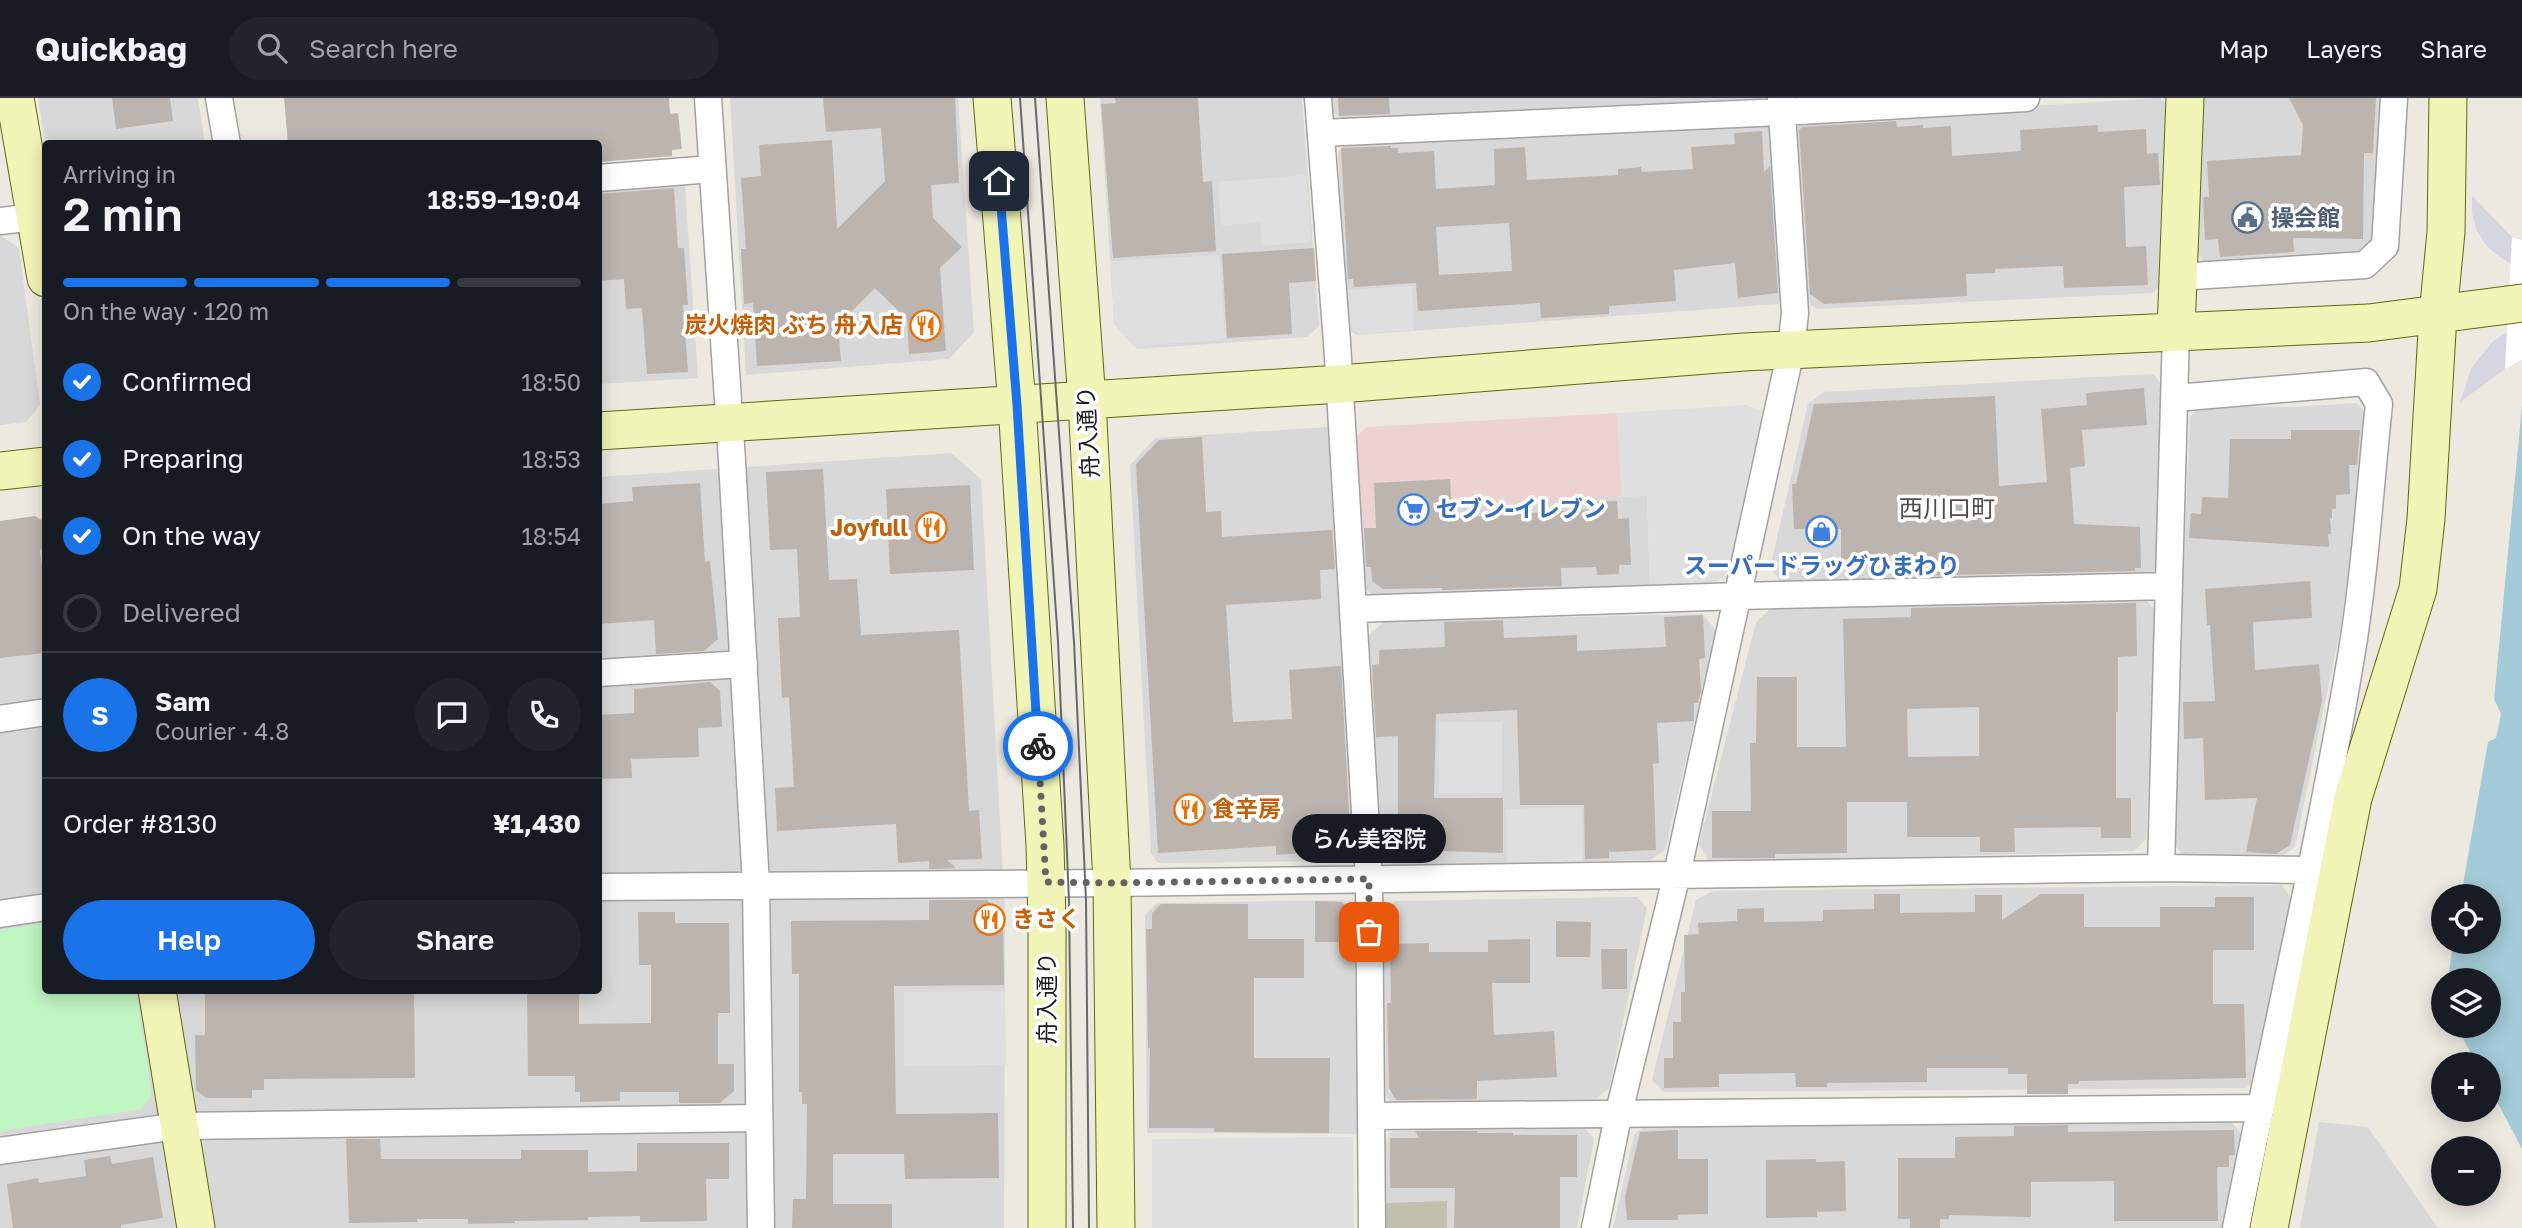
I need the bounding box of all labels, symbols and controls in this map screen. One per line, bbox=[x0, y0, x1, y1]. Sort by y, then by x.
search box bbox=[229, 17, 719, 80]
text: Quickbag bbox=[35, 29, 187, 68]
icon: search bbox=[253, 29, 291, 67]
text: Search here bbox=[309, 33, 458, 64]
text: Map bbox=[2219, 34, 2268, 63]
text: Layers bbox=[2306, 34, 2382, 63]
text: Share bbox=[2420, 34, 2487, 63]
pin bbox=[969, 151, 1029, 211]
text: Arriving in bbox=[63, 160, 176, 188]
icon: home bbox=[980, 162, 1018, 200]
text: 18:59–19:04 bbox=[428, 184, 581, 215]
text: 2 min bbox=[63, 186, 183, 241]
public building icon: 操会館 bbox=[2231, 201, 2265, 235]
place label: 操会館 bbox=[2271, 203, 2340, 231]
text: On the way · 120 m bbox=[63, 297, 269, 325]
restaurant icon: 炭火焼肉 ぶち 舟入店 bbox=[909, 308, 943, 342]
place label: 炭火焼肉 ぶち 舟入店 bbox=[684, 310, 903, 338]
icon: check bbox=[63, 363, 101, 401]
text: Confirmed bbox=[122, 366, 252, 397]
text: 18:50 bbox=[521, 368, 581, 396]
street label: 舟入通り bbox=[1071, 385, 1103, 479]
icon: check bbox=[63, 440, 101, 478]
text: Preparing bbox=[122, 443, 244, 474]
text: 18:53 bbox=[522, 445, 581, 473]
supermarket icon: セブン-イレブン bbox=[1396, 492, 1430, 526]
district label: 西川口町 bbox=[1899, 493, 1995, 522]
place label: セブン-イレブン bbox=[1436, 494, 1606, 522]
restaurant icon: Joyfull bbox=[914, 511, 948, 545]
place label: Joyfull bbox=[830, 513, 908, 541]
shop icon: スーパードラッグひまわり bbox=[1805, 515, 1839, 549]
icon: check bbox=[63, 517, 101, 555]
text: On the way bbox=[122, 520, 261, 551]
text: 18:54 bbox=[522, 522, 581, 550]
place label: スーパードラッグひまわり bbox=[1684, 551, 1960, 579]
text: Delivered bbox=[122, 597, 241, 628]
button: chat bbox=[415, 678, 489, 752]
button: phone bbox=[507, 678, 581, 752]
text: Sam bbox=[155, 686, 210, 717]
text: S bbox=[91, 700, 109, 731]
courier bbox=[1003, 711, 1073, 781]
text: Courier · 4.8 bbox=[155, 717, 289, 745]
icon: bike bbox=[1019, 727, 1057, 765]
restaurant icon: 食辛房 bbox=[1172, 792, 1206, 826]
place label: 食辛房 bbox=[1212, 794, 1281, 822]
text: Order #8130 bbox=[63, 808, 217, 839]
text: ¥1,430 bbox=[493, 808, 581, 839]
callout: らん美容院 bbox=[1292, 813, 1446, 862]
text: らん美容院 bbox=[1312, 824, 1427, 852]
map controls bbox=[2431, 884, 2501, 1206]
button: locate bbox=[2431, 884, 2501, 954]
button: Help bbox=[63, 900, 315, 980]
button: Share bbox=[329, 900, 581, 980]
restaurant icon: きさく bbox=[972, 902, 1006, 936]
pin bbox=[1339, 902, 1399, 962]
place label: きさく bbox=[1012, 904, 1081, 932]
icon: bag bbox=[1350, 913, 1388, 951]
street label: 舟入通り bbox=[1032, 952, 1060, 1044]
button: layers bbox=[2431, 968, 2501, 1038]
button: + bbox=[2431, 1052, 2501, 1122]
button: − bbox=[2431, 1136, 2501, 1206]

